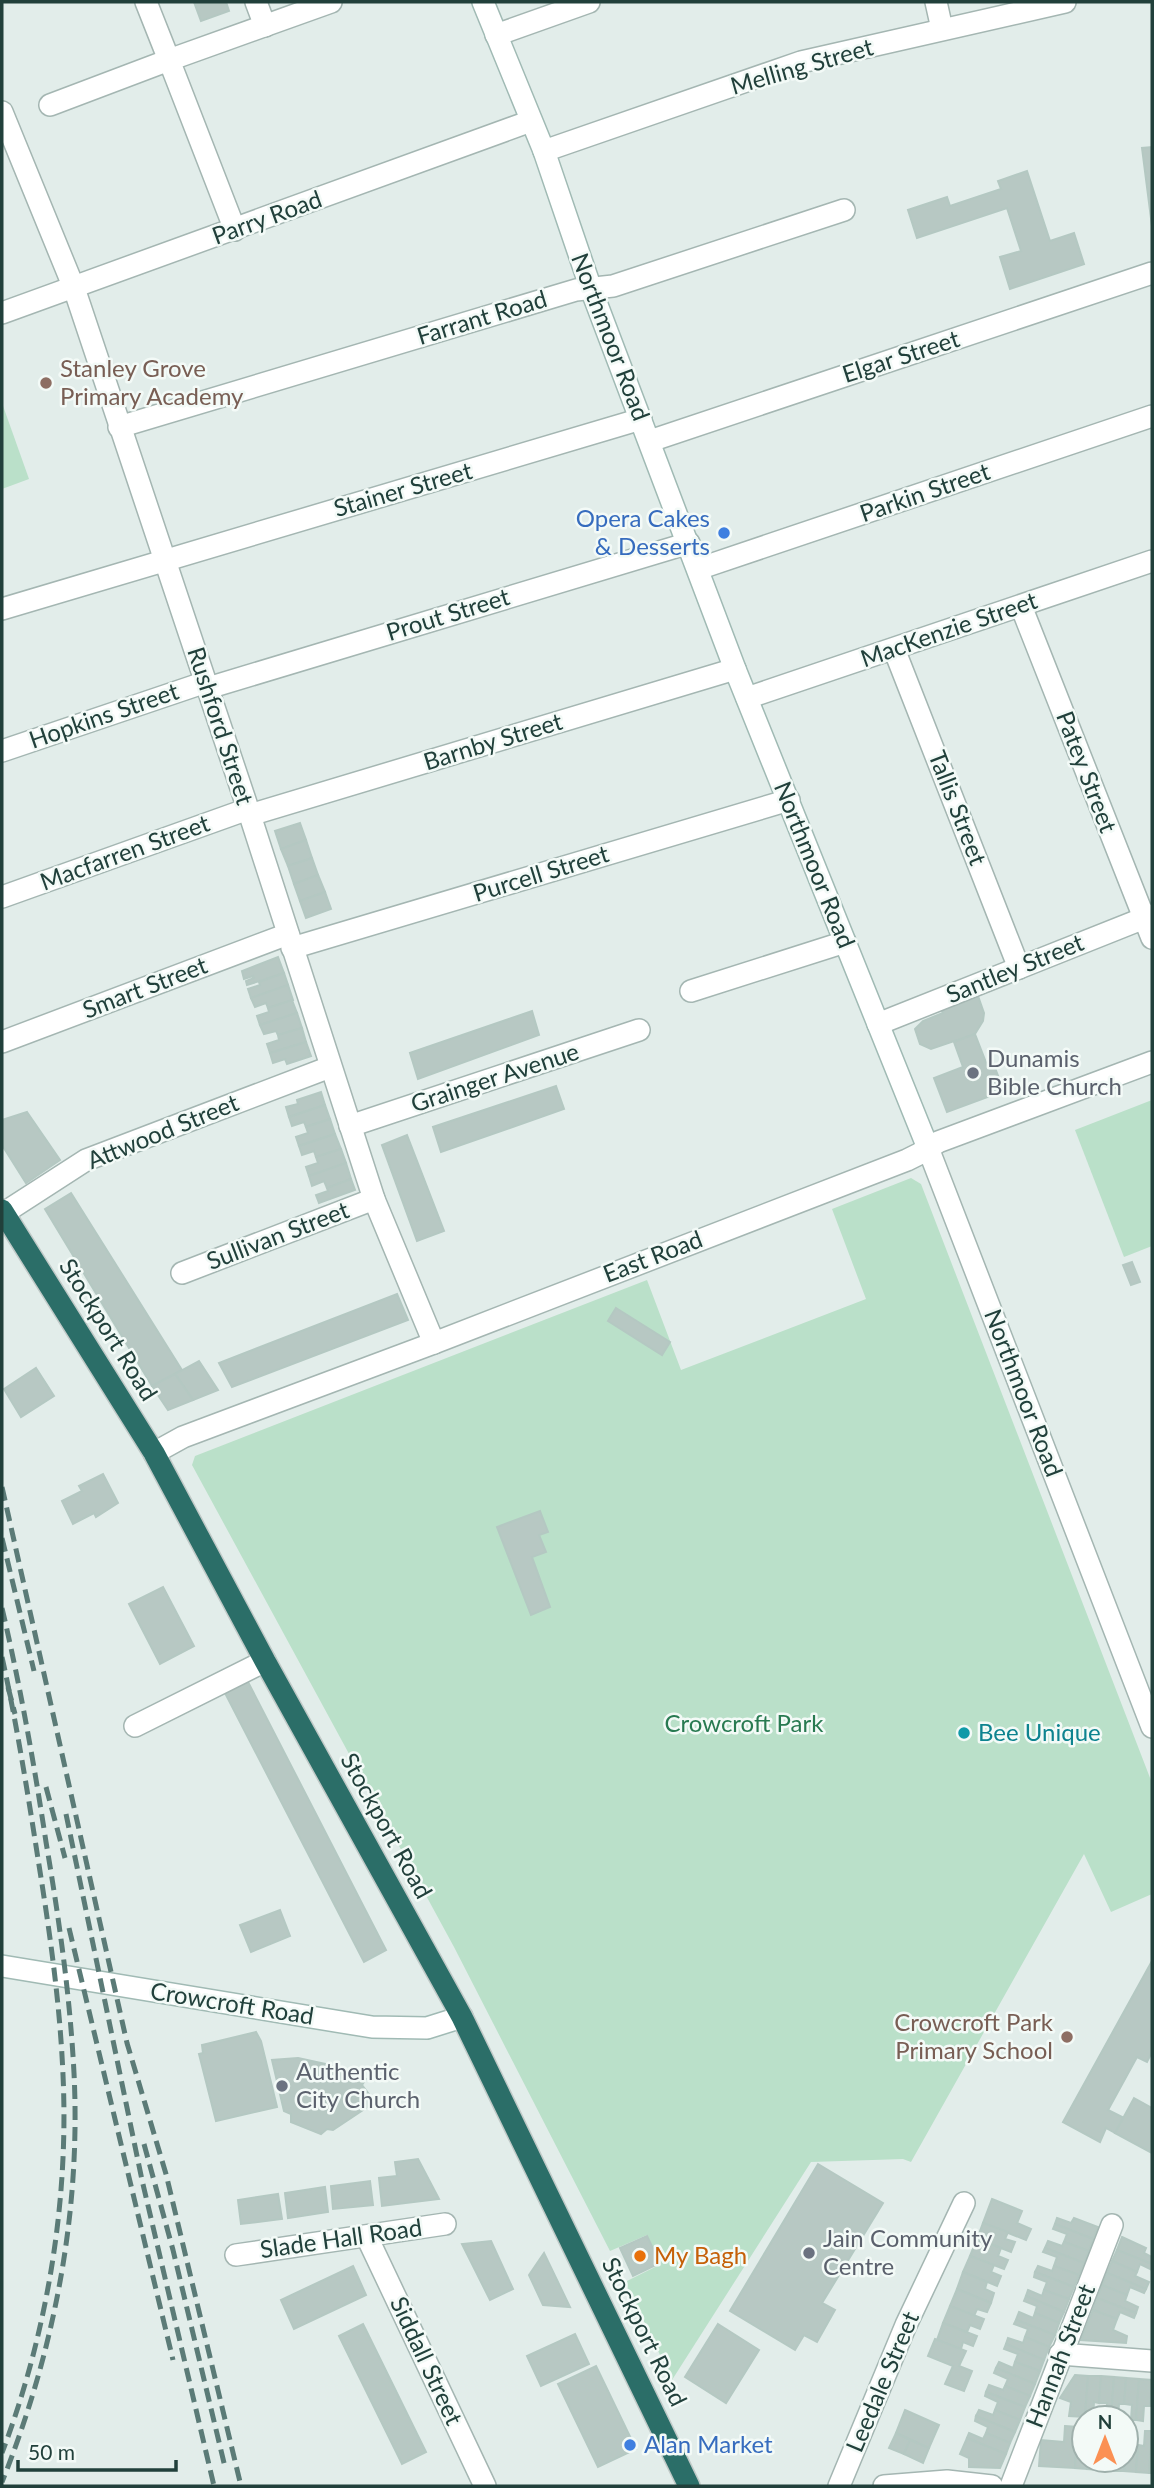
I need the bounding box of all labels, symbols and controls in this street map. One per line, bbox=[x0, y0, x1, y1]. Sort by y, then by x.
street label: Melling Street bbox=[727, 31, 877, 100]
street label: Parry Road bbox=[208, 183, 325, 250]
street label: Northmoor Road bbox=[566, 249, 657, 424]
street label: Farrant Road bbox=[413, 283, 550, 350]
street label: Elgar Street bbox=[838, 323, 963, 388]
place label: Stanley Grove Primary Academy bbox=[60, 353, 244, 410]
marker: Stanley Grove Primary Academy bbox=[38, 375, 54, 391]
street label: Stainer Street bbox=[330, 455, 475, 522]
street label: Parkin Street bbox=[856, 456, 994, 527]
place label: Opera Cakes & Desserts bbox=[576, 503, 710, 560]
marker: Opera Cakes & Desserts bbox=[716, 525, 732, 541]
street label: Prout Street bbox=[382, 581, 513, 646]
street label: MacKenzie Street bbox=[856, 585, 1041, 672]
street label: Rushford Street bbox=[182, 643, 261, 808]
street label: Hopkins Street bbox=[25, 675, 182, 754]
street label: Barnby Street bbox=[420, 706, 566, 775]
street label: Patey Street bbox=[1051, 707, 1124, 837]
street label: Tallis Street bbox=[923, 746, 994, 869]
street label: Northmoor Road bbox=[769, 777, 862, 952]
street label: Macfarren Street bbox=[36, 807, 213, 896]
street label: Purcell Street bbox=[469, 838, 612, 907]
street label: Santley Street bbox=[941, 927, 1088, 1008]
street label: Smart Street bbox=[78, 949, 211, 1024]
street label: Grainger Avenue bbox=[407, 1036, 582, 1117]
place label: Dunamis Bible Church bbox=[987, 1043, 1122, 1100]
marker: Dunamis Bible Church bbox=[965, 1065, 981, 1081]
street label: Attwood Street bbox=[83, 1087, 243, 1174]
street label: Sullivan Street bbox=[202, 1194, 353, 1275]
street label: East Road bbox=[599, 1223, 706, 1288]
street label: Stockport Road bbox=[54, 1253, 165, 1406]
street label: Northmoor Road bbox=[979, 1305, 1070, 1480]
park label: Crowcroft Park bbox=[665, 1708, 824, 1737]
place label: Bee Unique bbox=[978, 1717, 1101, 1746]
marker: Bee Unique bbox=[956, 1725, 972, 1741]
street label: Stockport Road bbox=[335, 1747, 439, 1903]
street label: Crowcroft Road bbox=[148, 1975, 316, 2030]
place label: Crowcroft Park Primary School bbox=[894, 2007, 1054, 2064]
marker: Crowcroft Park Primary School bbox=[1059, 2029, 1075, 2045]
place label: Authentic City Church bbox=[296, 2056, 420, 2113]
marker: Authentic City Church bbox=[274, 2078, 290, 2094]
street label: Slade Hall Road bbox=[258, 2212, 424, 2263]
place label: Jain Community Centre bbox=[823, 2223, 993, 2280]
place label: My Bagh bbox=[654, 2240, 747, 2269]
marker: Jain Community Centre bbox=[801, 2245, 817, 2261]
marker: My Bagh bbox=[632, 2248, 648, 2264]
street label: Stockport Road bbox=[597, 2252, 694, 2411]
street label: Hannah Street bbox=[1019, 2279, 1100, 2431]
street label: Siddall Street bbox=[385, 2292, 470, 2429]
street label: Leedale Street bbox=[839, 2306, 924, 2456]
north arrow bbox=[1070, 2404, 1140, 2474]
text: N bbox=[1098, 2410, 1112, 2433]
scale bar bbox=[18, 2428, 175, 2472]
place label: Alan Market bbox=[644, 2429, 773, 2458]
marker: Alan Market bbox=[622, 2437, 638, 2453]
text: 50 m bbox=[28, 2439, 75, 2464]

